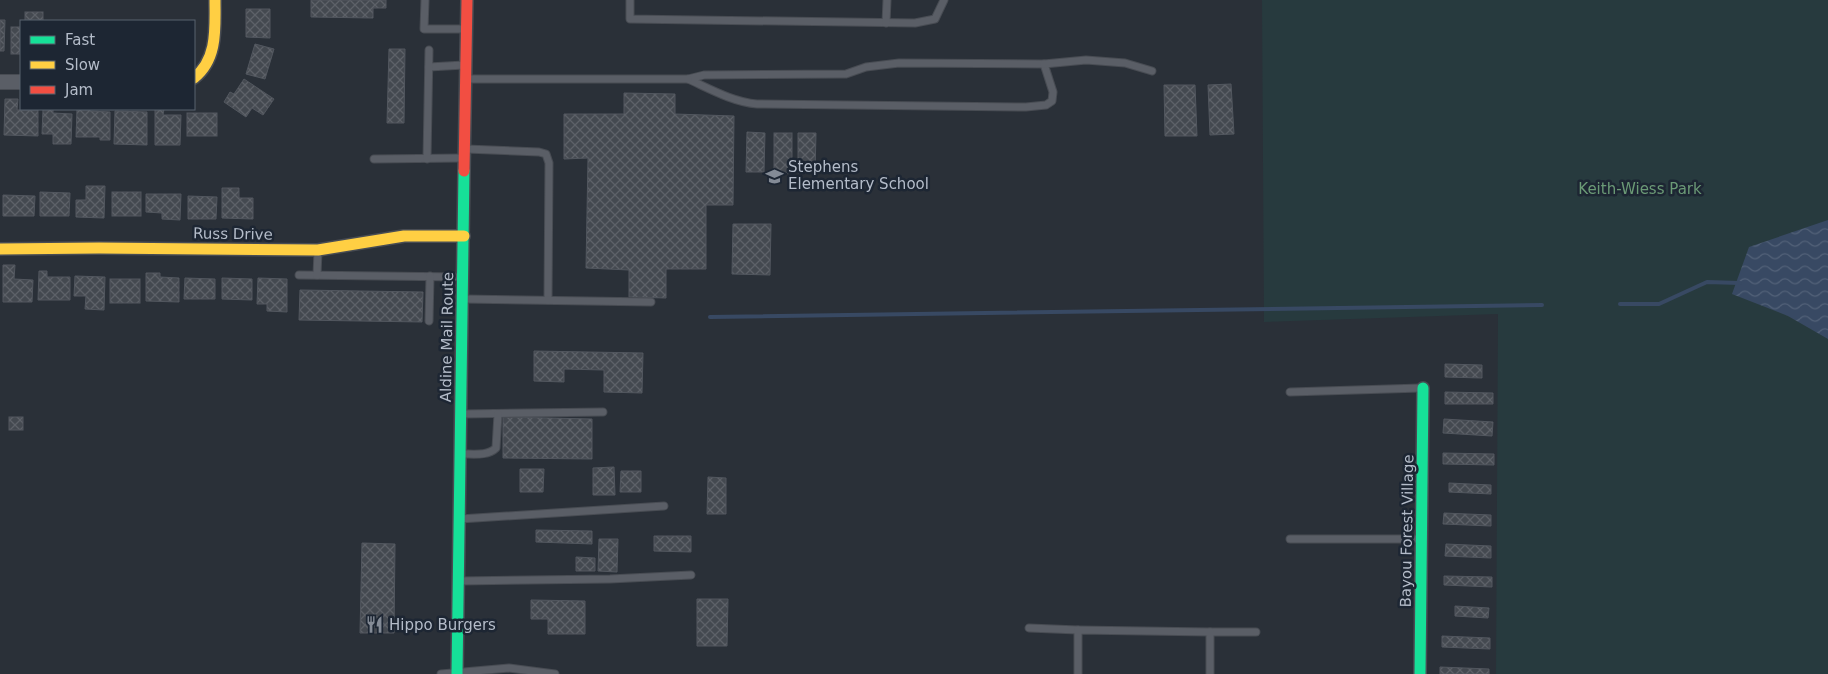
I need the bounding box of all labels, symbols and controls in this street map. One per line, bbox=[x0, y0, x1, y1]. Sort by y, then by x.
legend bbox=[20, 20, 195, 110]
text: Fast bbox=[65, 31, 95, 49]
text: Slow bbox=[65, 56, 100, 74]
text: Jam bbox=[64, 81, 93, 99]
place label: Stephens Elementary School bbox=[788, 158, 929, 193]
school or university icon: Stephens Elementary School bbox=[764, 166, 784, 186]
park label: Keith-Wiess Park bbox=[1578, 180, 1702, 198]
street label: Russ Drive bbox=[193, 224, 273, 244]
street label: Aldine Mail Route bbox=[437, 272, 457, 402]
street label: Bayou Forest Village bbox=[1397, 454, 1417, 608]
restaurant icon: Hippo Burgers bbox=[365, 615, 385, 635]
place label: Hippo Burgers bbox=[389, 616, 496, 634]

